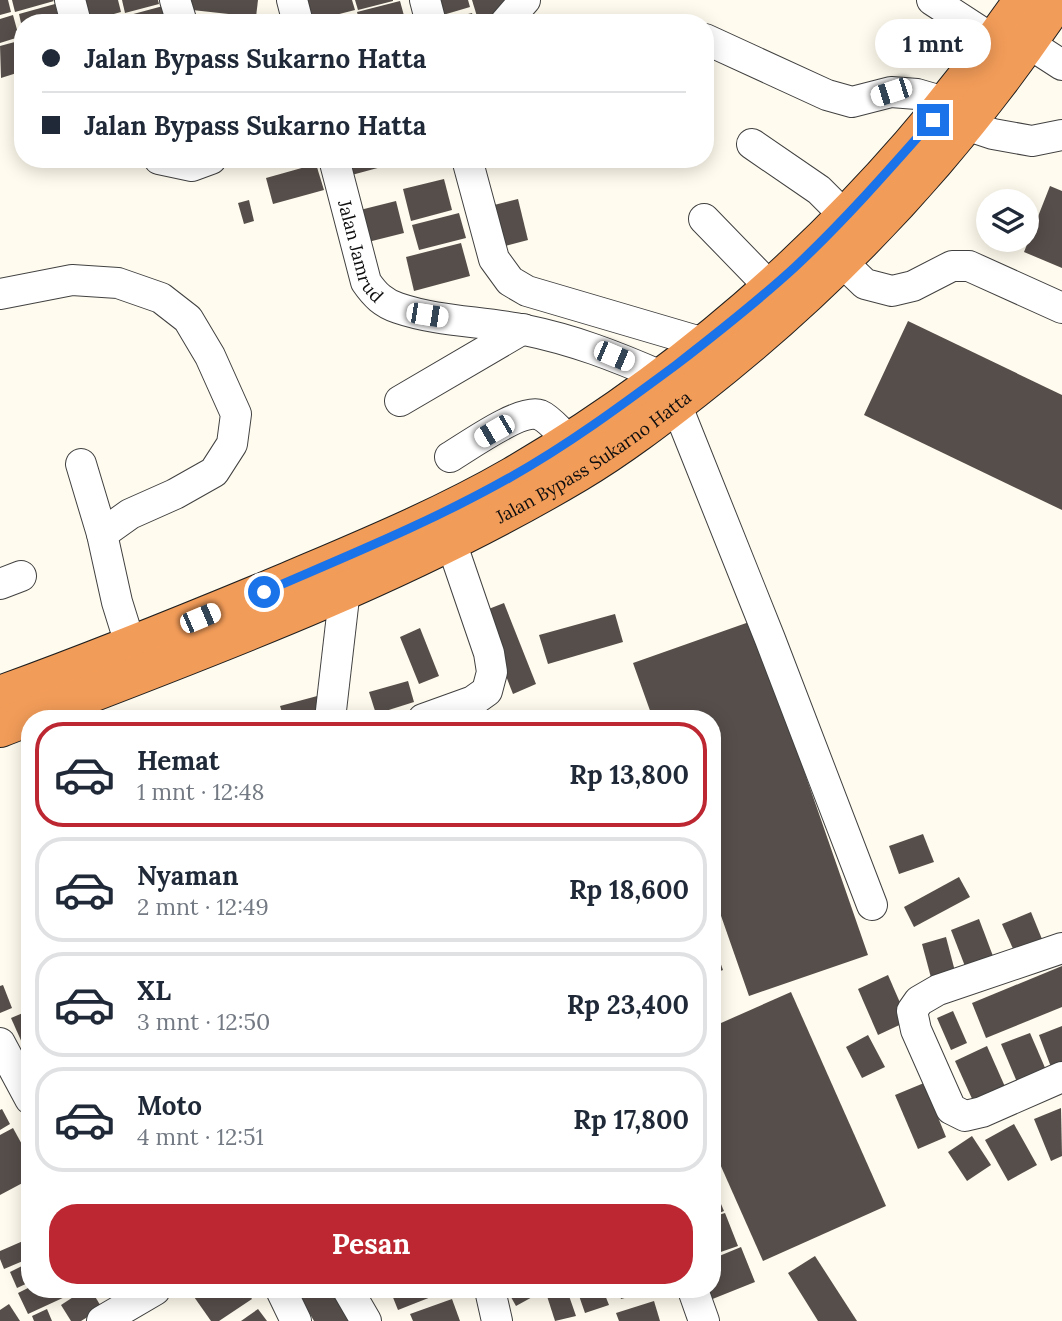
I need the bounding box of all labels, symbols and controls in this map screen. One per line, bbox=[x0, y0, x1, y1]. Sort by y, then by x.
callout: 1 mnt bbox=[875, 18, 991, 68]
text: 1 mnt bbox=[903, 29, 963, 58]
text: Jalan Bypass Sukarno Hatta bbox=[84, 42, 426, 75]
car bbox=[868, 76, 915, 108]
route end bbox=[917, 104, 949, 136]
text: Jalan Bypass Sukarno Hatta bbox=[84, 109, 426, 142]
map controls bbox=[976, 189, 1039, 252]
button: layers bbox=[976, 189, 1039, 252]
street label: Jalan Jamrud bbox=[333, 196, 389, 307]
car bbox=[405, 301, 450, 329]
car bbox=[591, 338, 638, 374]
street label: Jalan Bypass Sukarno Hatta bbox=[491, 385, 695, 528]
car bbox=[471, 411, 518, 451]
route start bbox=[248, 576, 280, 608]
car bbox=[177, 600, 224, 636]
icon: car bbox=[53, 743, 116, 806]
text: Hemat bbox=[137, 744, 219, 777]
text: Rp 13,800 bbox=[569, 758, 689, 791]
text: 1 mnt · 12:48 bbox=[137, 777, 264, 806]
icon: car bbox=[53, 858, 116, 921]
text: Nyaman bbox=[137, 859, 238, 892]
text: Rp 18,600 bbox=[569, 873, 689, 906]
text: 2 mnt · 12:49 bbox=[137, 892, 269, 921]
icon: car bbox=[53, 973, 116, 1036]
text: XL bbox=[137, 974, 171, 1007]
text: Rp 23,400 bbox=[567, 988, 689, 1021]
text: 3 mnt · 12:50 bbox=[137, 1007, 270, 1036]
icon: car bbox=[53, 1088, 116, 1151]
text: Moto bbox=[137, 1089, 202, 1122]
text: Rp 17,800 bbox=[573, 1103, 689, 1136]
text: 4 mnt · 12:51 bbox=[137, 1122, 264, 1151]
button: Pesan bbox=[49, 1204, 693, 1284]

